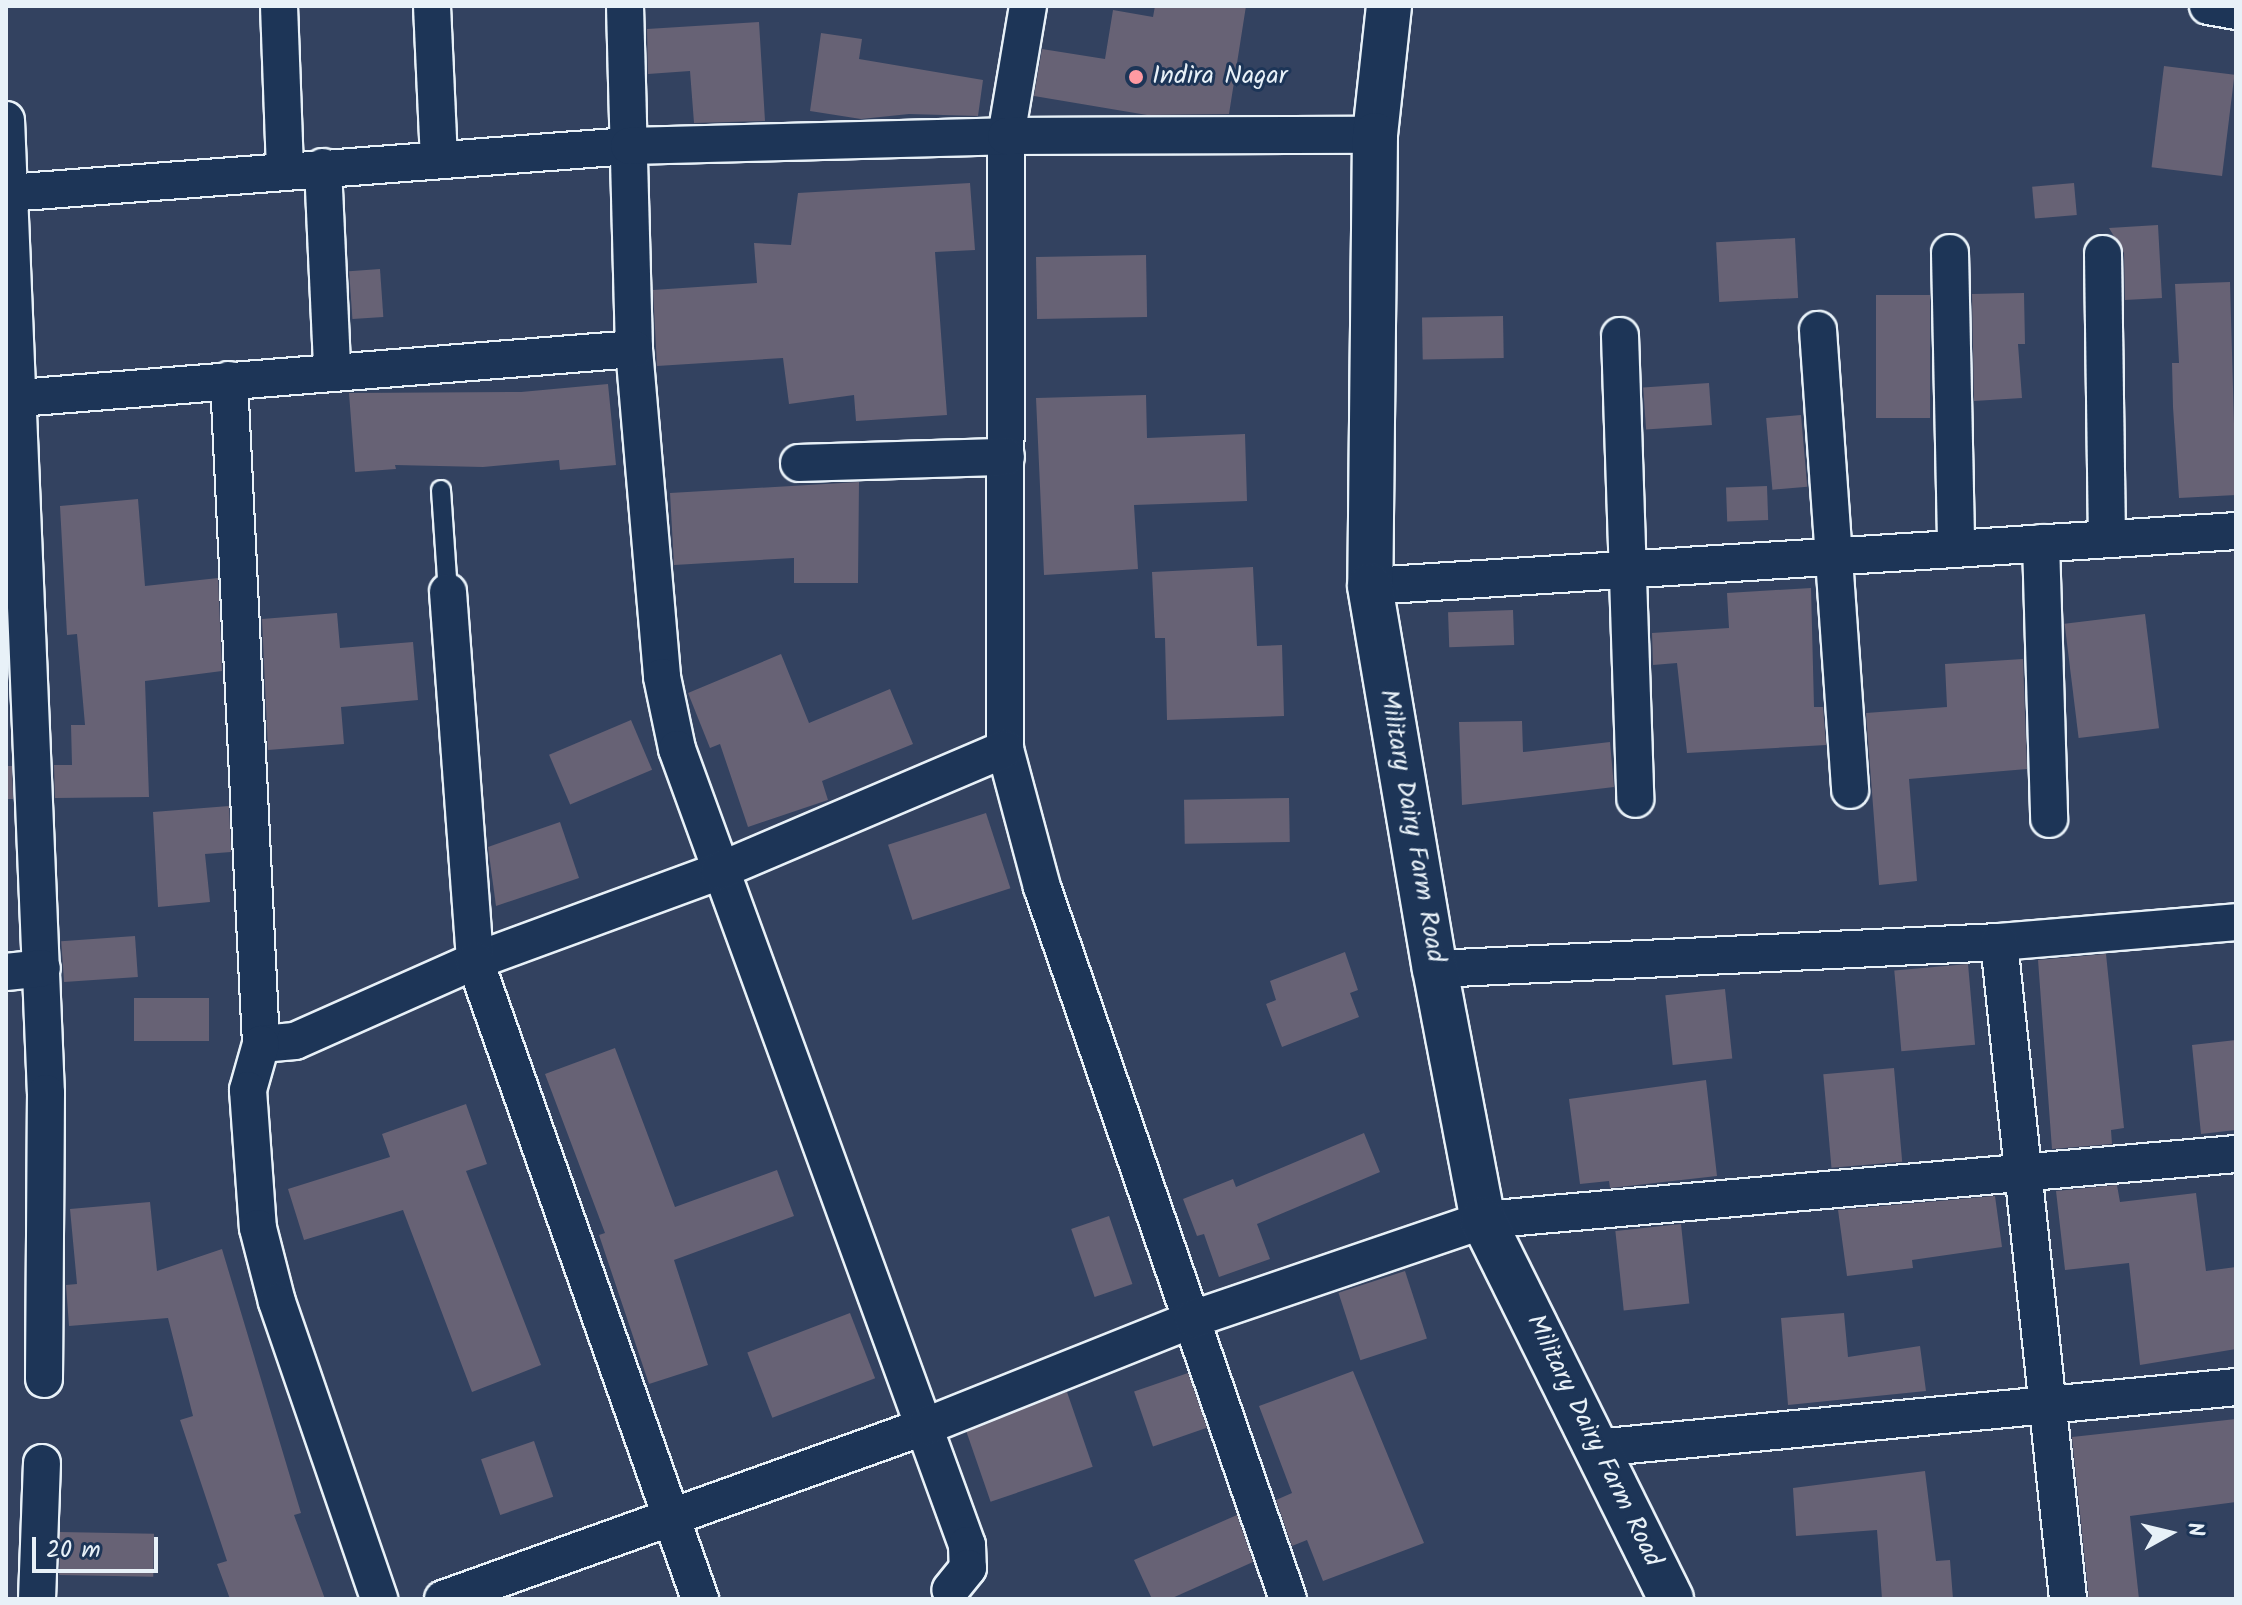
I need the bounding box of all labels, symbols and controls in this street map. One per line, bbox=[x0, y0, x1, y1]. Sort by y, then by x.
place label: Indira Nagar bbox=[1152, 61, 1287, 93]
marker: Indira Nagar bbox=[1127, 68, 1145, 86]
street label: Military Dairy Farm Road bbox=[1372, 687, 1450, 965]
street label: Military Dairy Farm Road bbox=[1518, 1310, 1668, 1572]
north arrow bbox=[2130, 1493, 2210, 1573]
text: N bbox=[2176, 1520, 2213, 1539]
scale bar bbox=[36, 1521, 162, 1571]
text: 20 m bbox=[46, 1531, 101, 1570]

